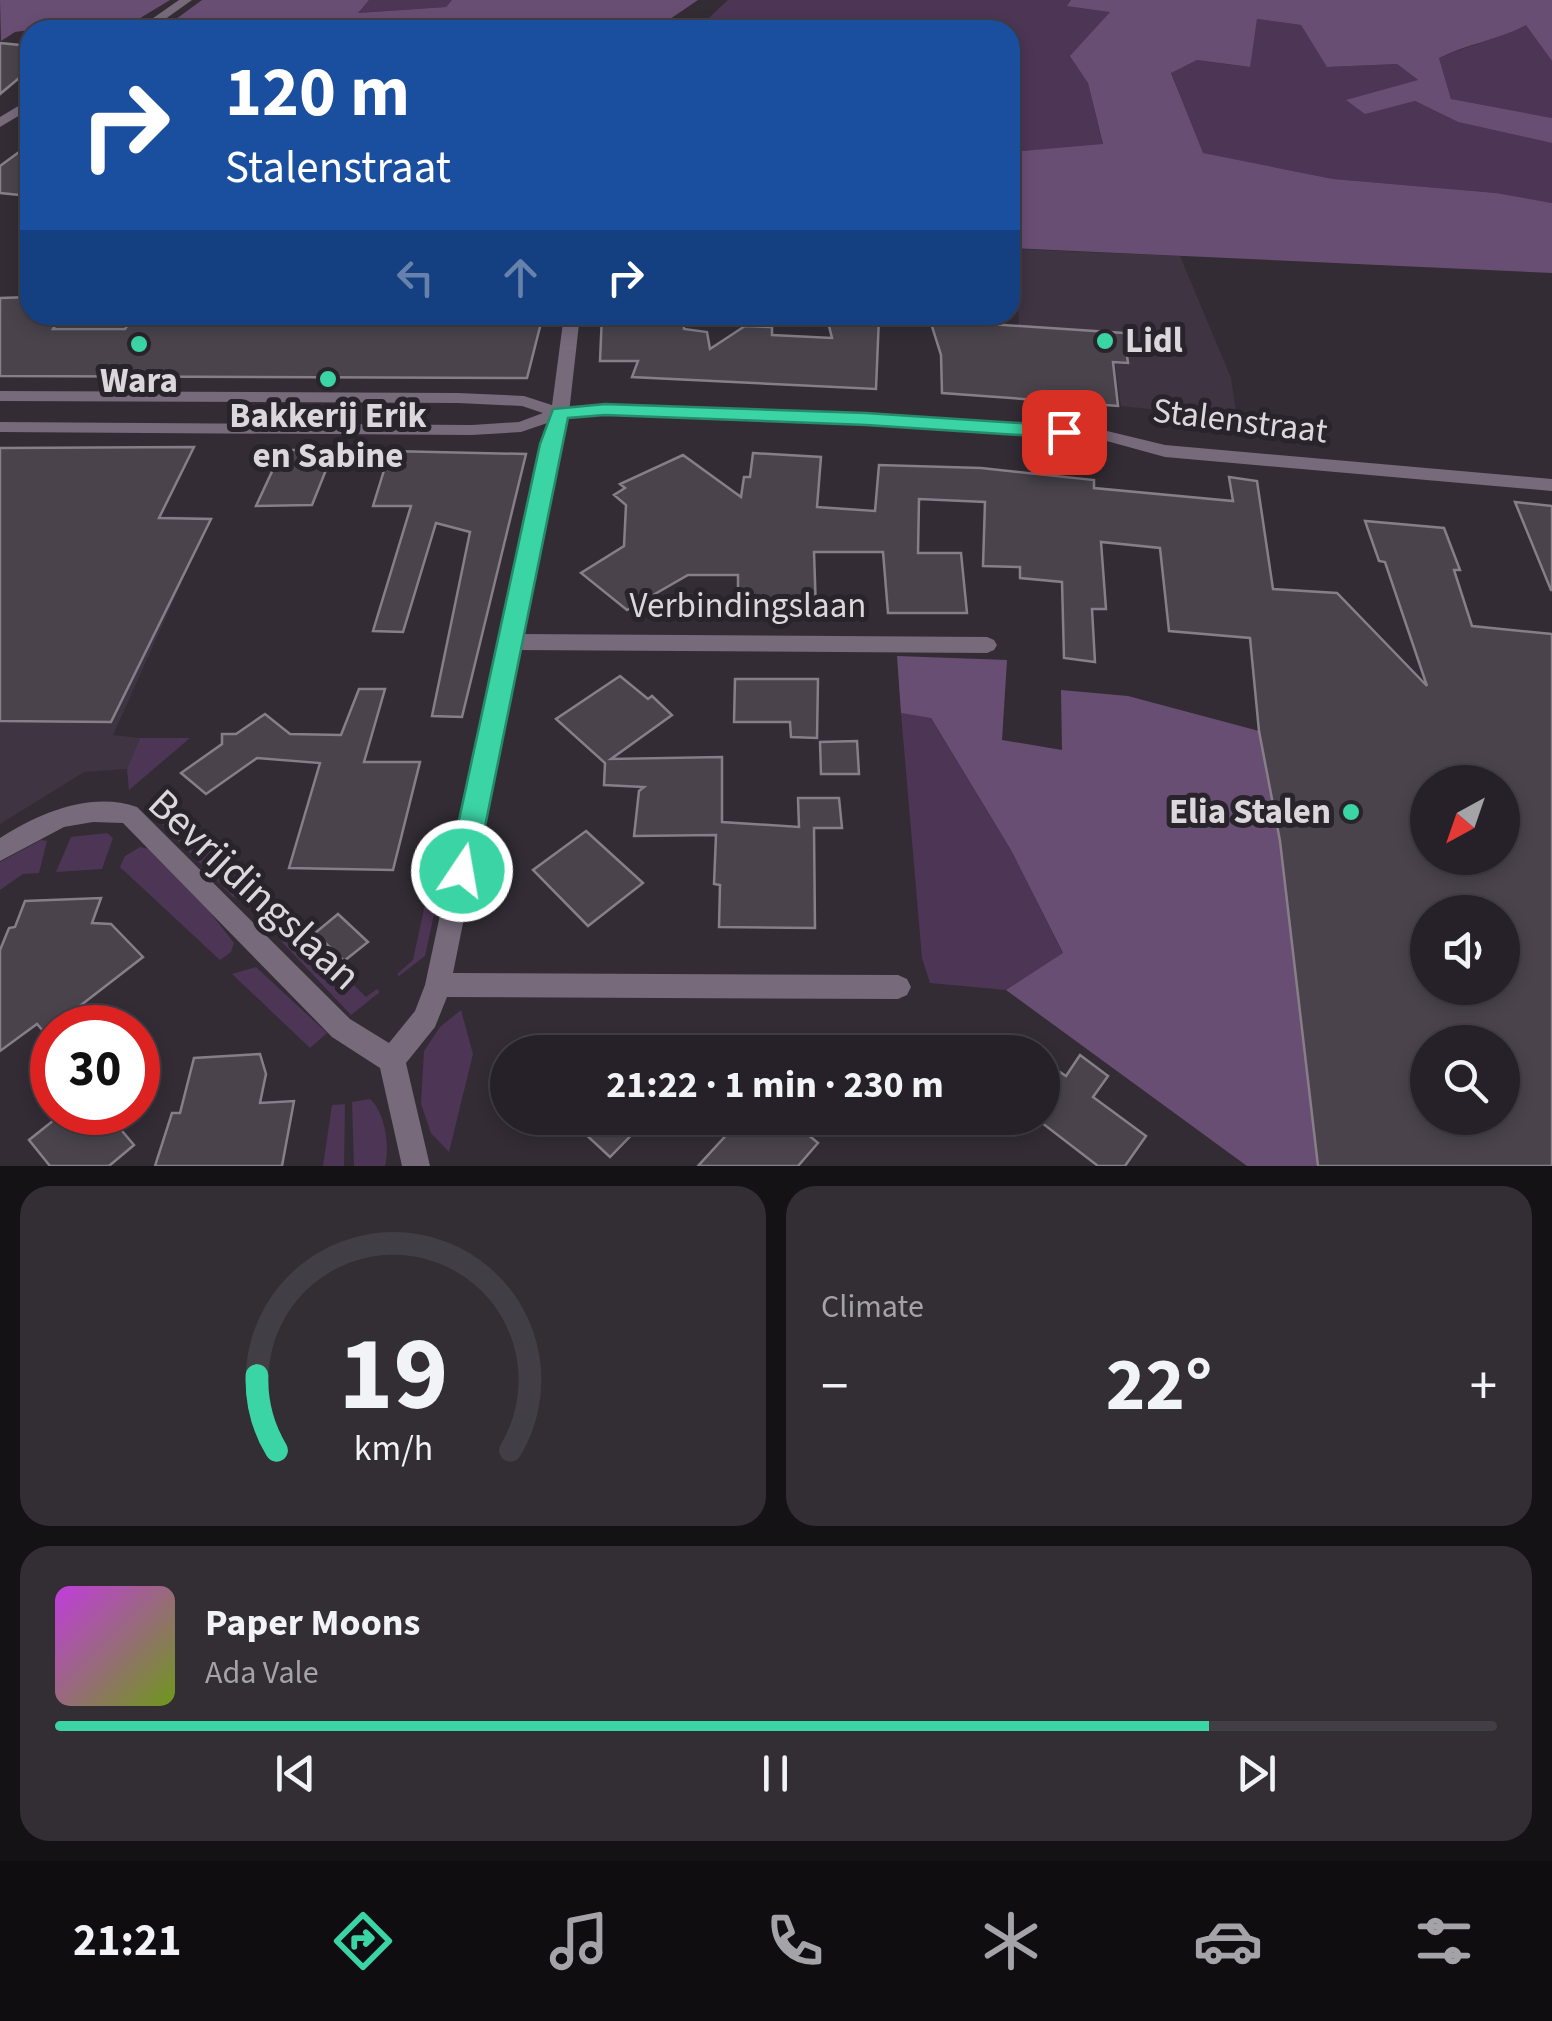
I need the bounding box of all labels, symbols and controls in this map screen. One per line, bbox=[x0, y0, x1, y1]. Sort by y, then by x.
text: 120 m bbox=[225, 43, 410, 143]
icon: right bbox=[60, 60, 190, 190]
text: Stalenstraat bbox=[225, 136, 451, 200]
icon: left bbox=[388, 250, 443, 305]
icon: ahead bbox=[493, 250, 548, 305]
icon: right bbox=[598, 250, 653, 305]
place label: Lidl bbox=[1125, 316, 1183, 366]
marker: Lidl bbox=[1094, 330, 1116, 352]
marker: Wara bbox=[128, 333, 150, 355]
place label: Wara bbox=[100, 356, 178, 406]
marker: Bakkerij Erik en Sabine bbox=[317, 368, 339, 390]
street label: Stalenstraat bbox=[1150, 385, 1330, 457]
pin bbox=[1022, 390, 1107, 475]
place label: Bakkerij Erik en Sabine bbox=[229, 391, 427, 481]
icon: arrive bbox=[1037, 405, 1092, 460]
street label: Verbindingslaan bbox=[630, 581, 866, 631]
north arrow bbox=[1410, 765, 1520, 875]
map controls bbox=[1410, 765, 1520, 1135]
street label: Bevrijdingslaan bbox=[134, 775, 374, 1005]
place label: Elia Stalen bbox=[1169, 787, 1331, 837]
marker: Elia Stalen bbox=[1340, 801, 1362, 823]
position arrow bbox=[410, 819, 514, 923]
button: sound bbox=[1410, 895, 1520, 1005]
speed limit sign: 30 bbox=[30, 1005, 160, 1135]
button: search bbox=[1410, 1025, 1520, 1135]
text: 21:22 · 1 min · 230 m bbox=[606, 1058, 944, 1112]
text: Climate bbox=[821, 1284, 924, 1330]
text: 19 bbox=[338, 1302, 448, 1450]
text: 22° bbox=[1106, 1332, 1212, 1439]
text: − bbox=[821, 1348, 848, 1426]
text: + bbox=[1470, 1348, 1497, 1426]
text: km/h bbox=[353, 1423, 433, 1474]
text: Paper Moons bbox=[205, 1596, 420, 1650]
text: Ada Vale bbox=[205, 1650, 319, 1696]
icon: previous bbox=[268, 1746, 323, 1801]
icon: pause bbox=[748, 1746, 803, 1801]
icon: next bbox=[1229, 1746, 1284, 1801]
icon: directions bbox=[328, 1906, 398, 1976]
icon: music bbox=[544, 1906, 614, 1976]
icon: phone bbox=[760, 1906, 830, 1976]
icon: climate bbox=[976, 1906, 1046, 1976]
icon: car bbox=[1193, 1906, 1263, 1976]
icon: filters bbox=[1409, 1906, 1479, 1976]
text: 21:21 bbox=[73, 1909, 182, 1973]

